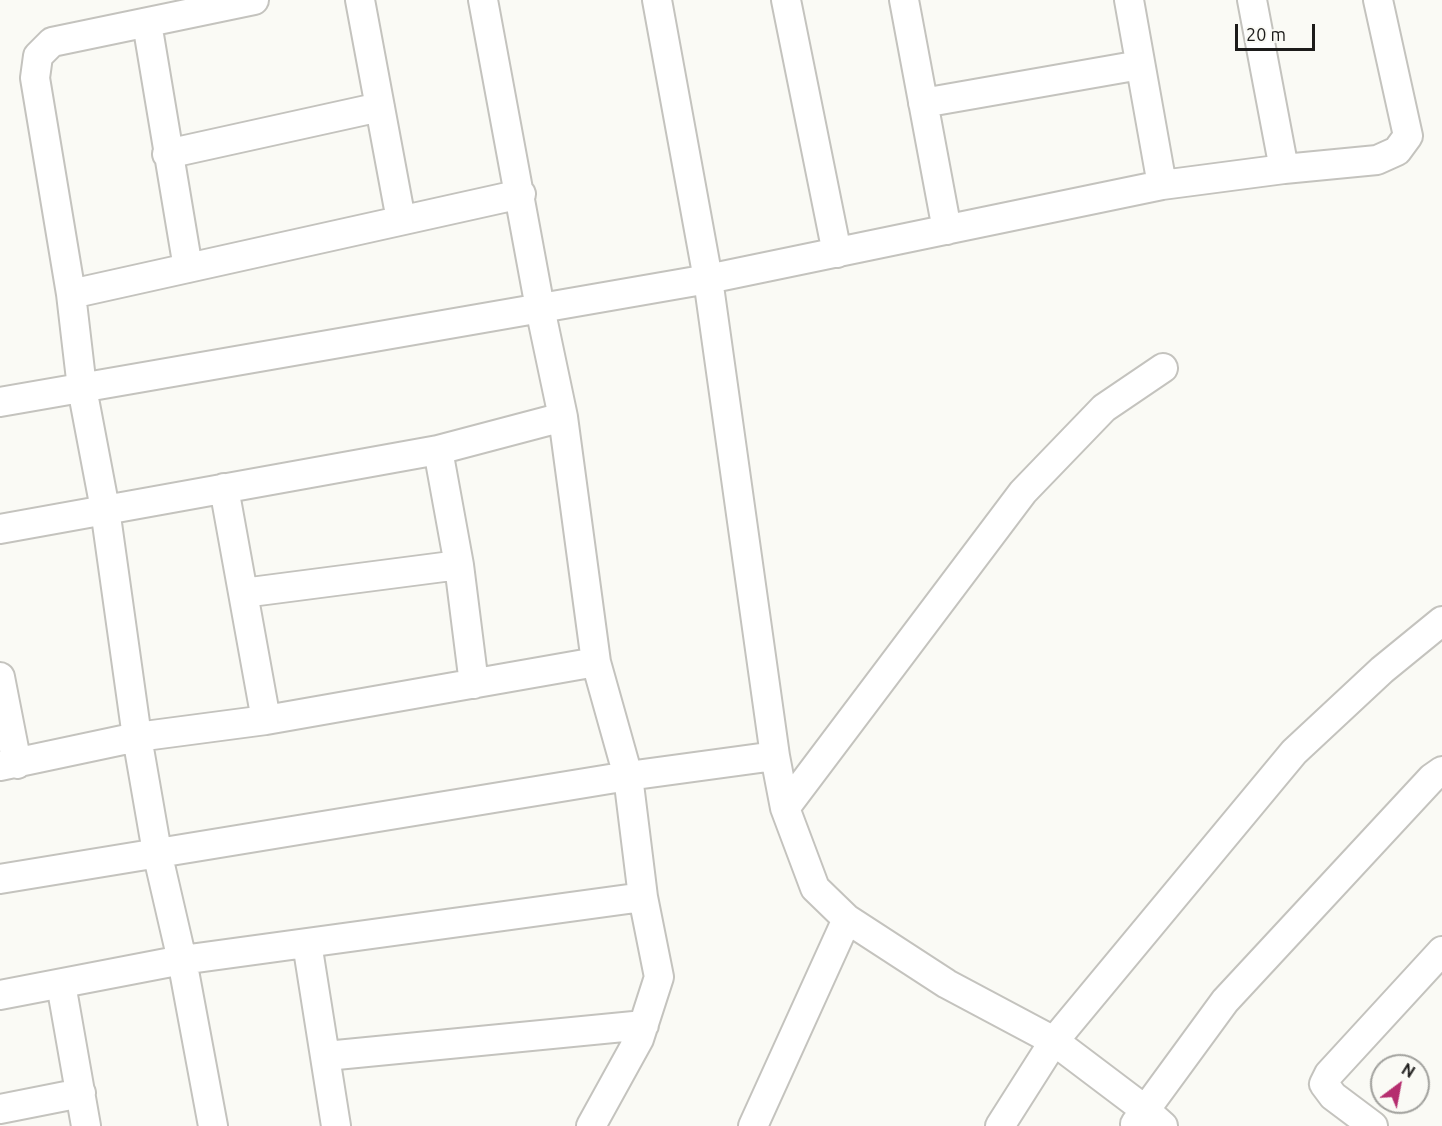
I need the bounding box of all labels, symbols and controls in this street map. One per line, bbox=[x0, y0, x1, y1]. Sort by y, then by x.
scale bar bbox=[1238, 12, 1318, 50]
text: 20 m bbox=[1246, 24, 1286, 44]
north arrow bbox=[1370, 1054, 1430, 1114]
text: N bbox=[1399, 1060, 1418, 1081]

